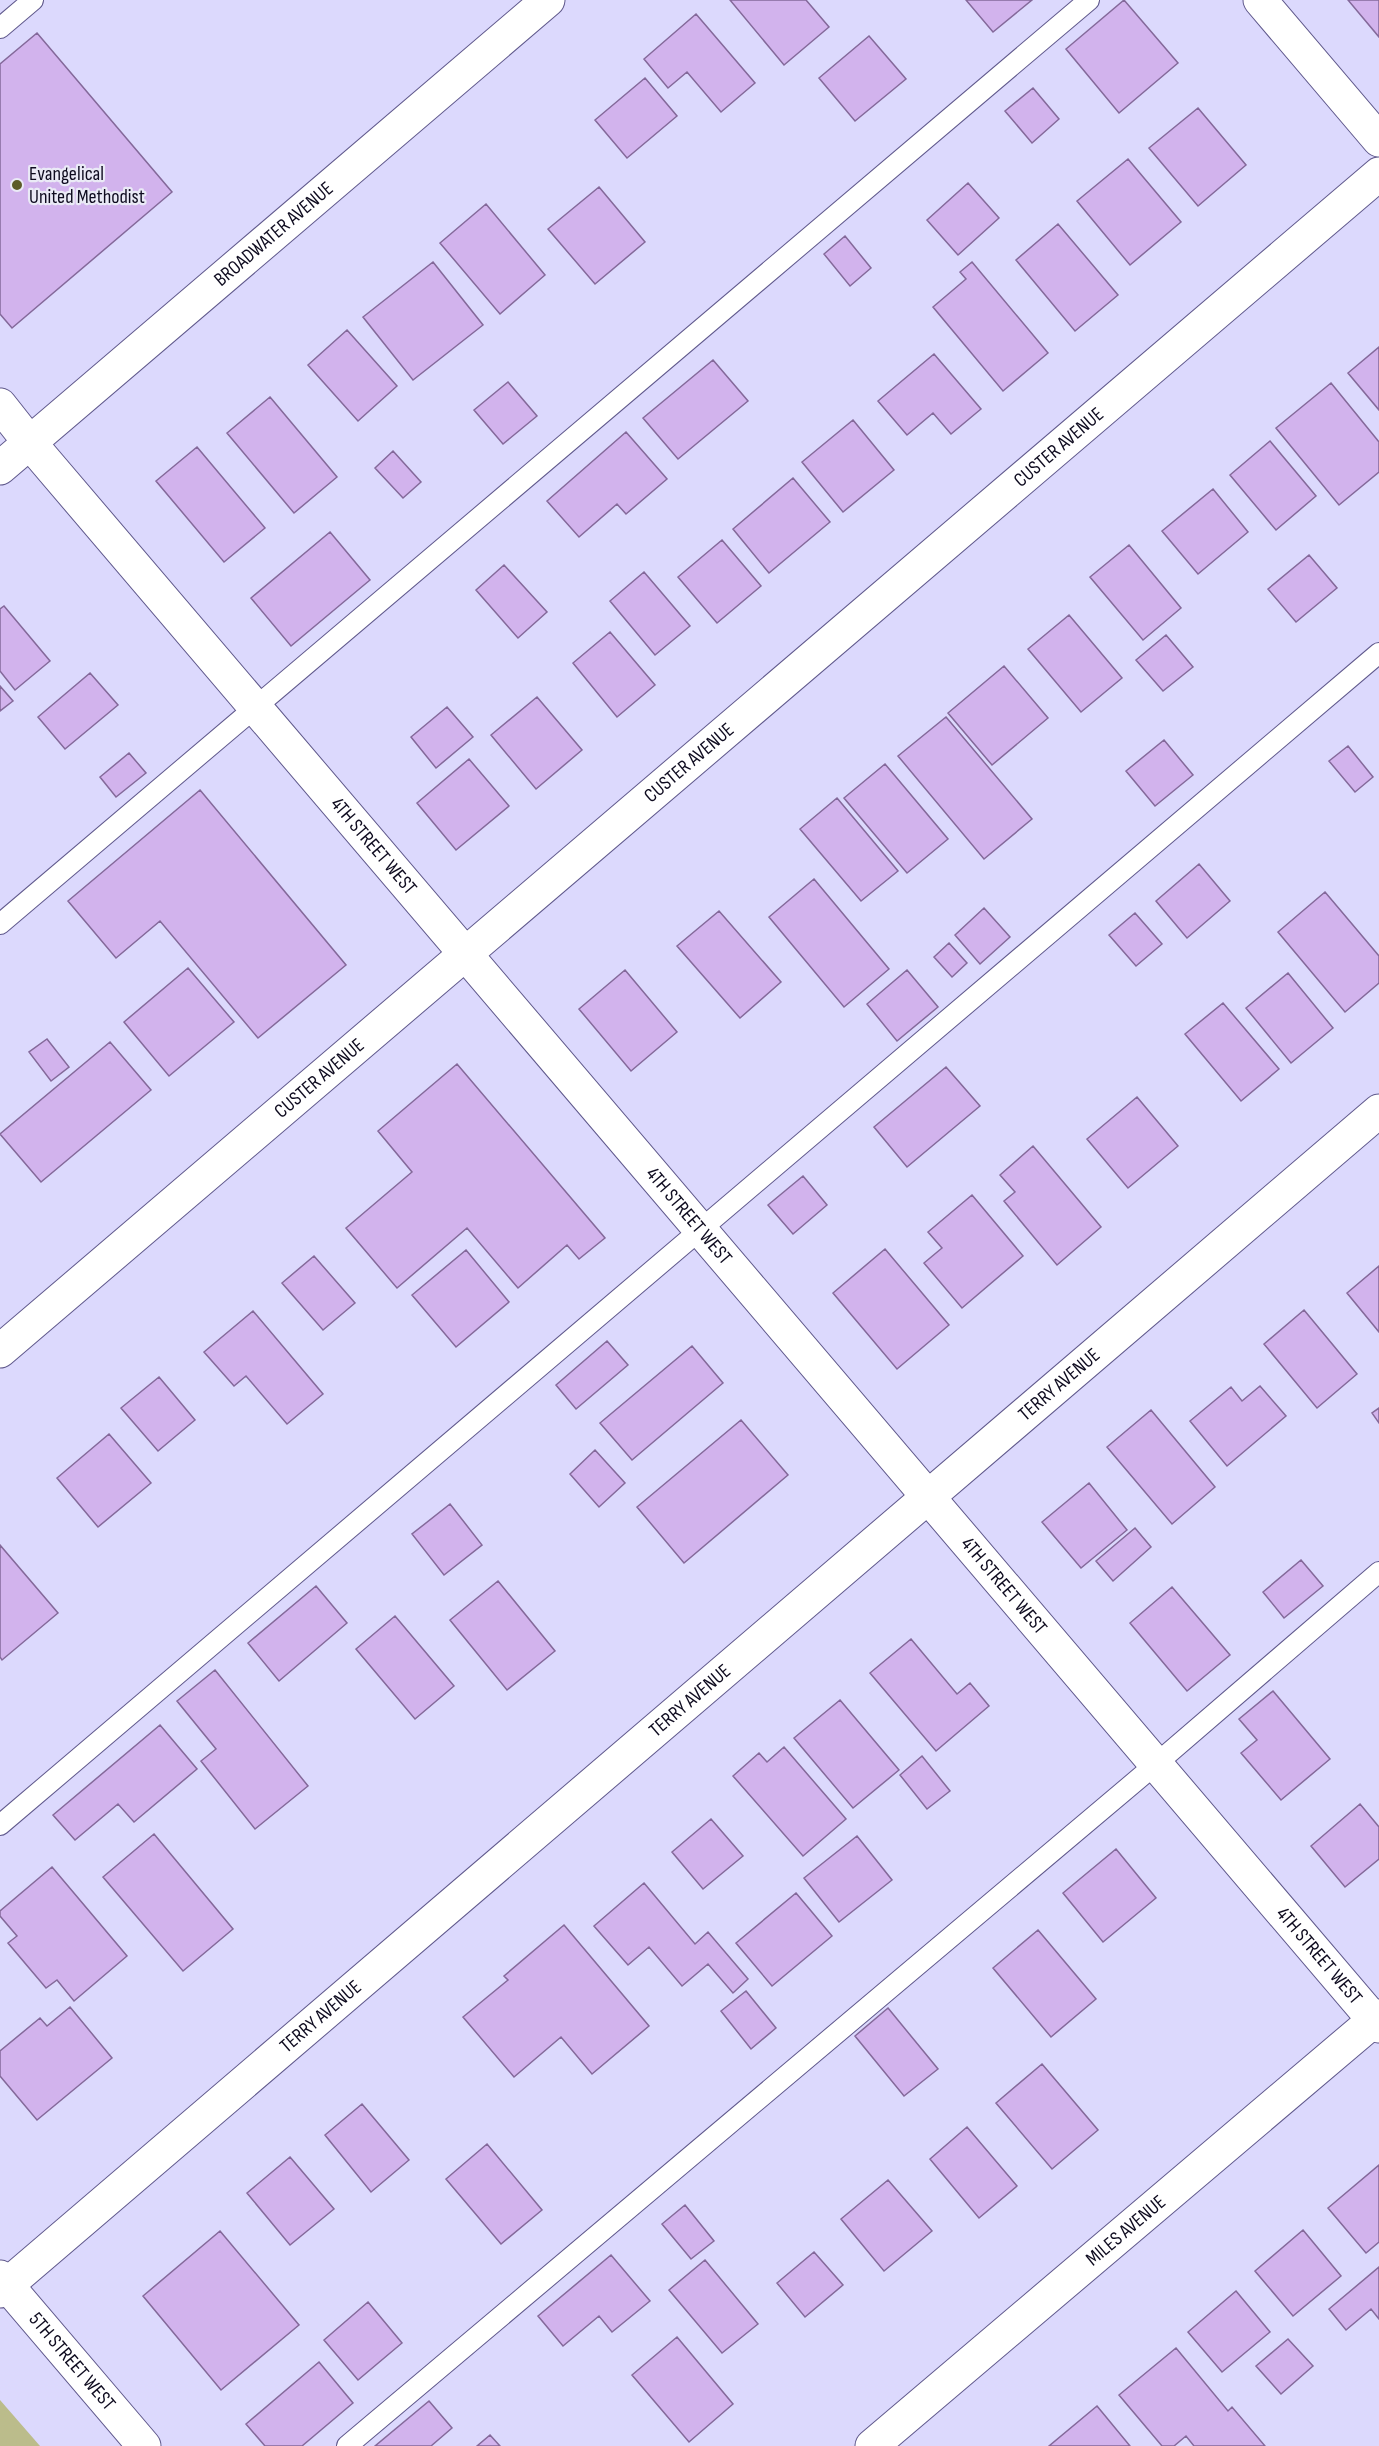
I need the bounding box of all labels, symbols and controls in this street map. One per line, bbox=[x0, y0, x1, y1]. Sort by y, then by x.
place label: Evangelical United Methodist bbox=[29, 162, 145, 209]
street label: BROADWATER AVENUE bbox=[209, 177, 338, 292]
marker: Evangelical United Methodist bbox=[10, 178, 24, 192]
street label: CUSTER AVENUE bbox=[1009, 402, 1109, 492]
street label: CUSTER AVENUE bbox=[639, 718, 739, 808]
street label: 4TH STREET WEST bbox=[325, 793, 422, 900]
street label: CUSTER AVENUE bbox=[270, 1033, 369, 1123]
street label: 4TH STREET WEST bbox=[641, 1162, 737, 1270]
street label: TERRY AVENUE bbox=[1013, 1343, 1105, 1426]
street label: 4TH STREET WEST bbox=[956, 1532, 1052, 1639]
street label: TERRY AVENUE bbox=[644, 1659, 736, 1742]
street label: 4TH STREET WEST bbox=[1271, 1902, 1367, 2009]
street label: TERRY AVENUE bbox=[275, 1975, 366, 2058]
street label: MILES AVENUE bbox=[1081, 2190, 1171, 2271]
street label: 5TH STREET WEST bbox=[24, 2308, 120, 2415]

